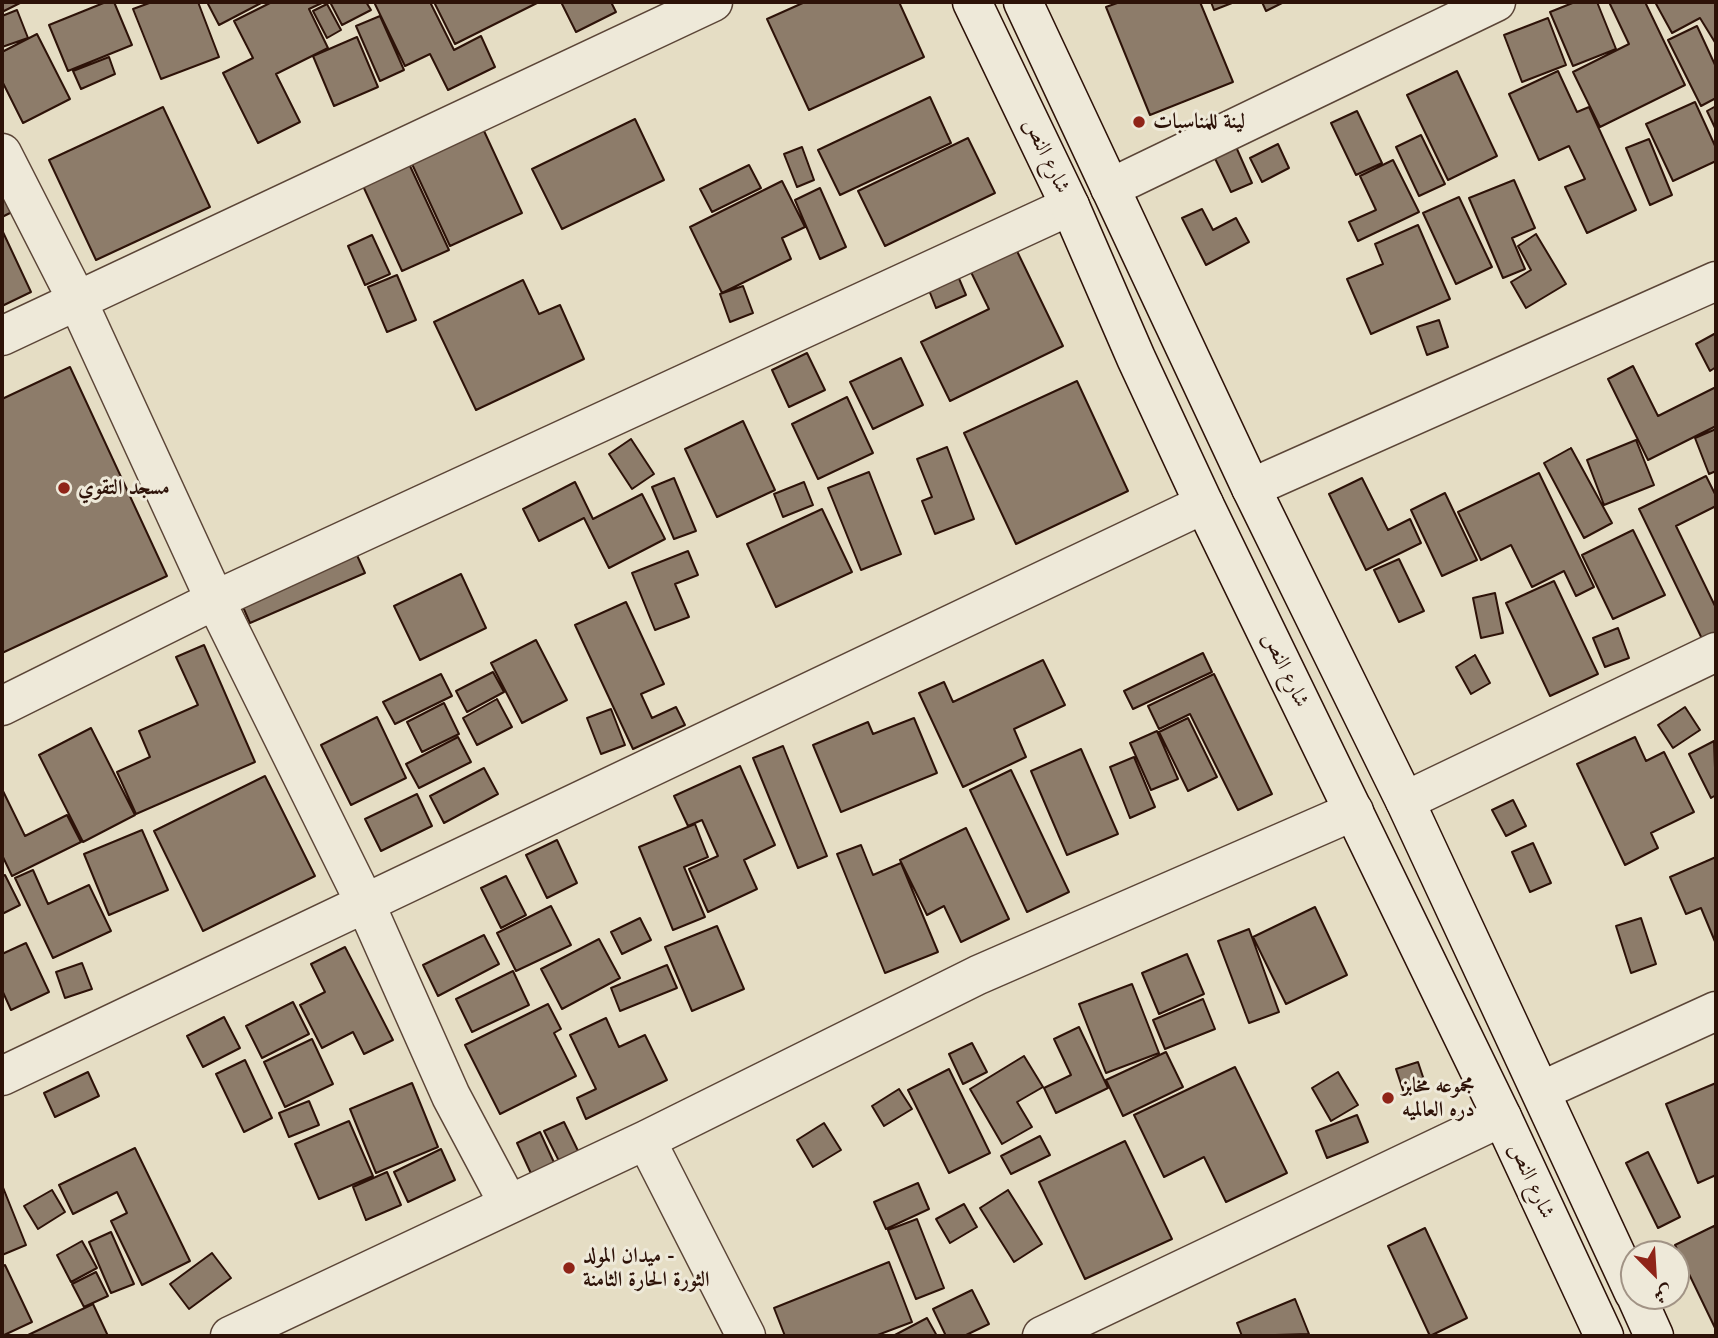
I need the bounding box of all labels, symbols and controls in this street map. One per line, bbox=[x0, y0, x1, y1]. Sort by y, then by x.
place label: لينة للمناسبات bbox=[1153, 109, 1245, 135]
street label: شارع النص bbox=[1017, 114, 1075, 198]
marker: لينة للمناسبات bbox=[1131, 114, 1147, 130]
place label: مسجد التقوي bbox=[78, 475, 170, 501]
marker: مسجد التقوي bbox=[56, 480, 72, 496]
street label: شارع النص bbox=[1256, 628, 1314, 712]
place label: مجموعه مخابز دره العالميه bbox=[1402, 1073, 1475, 1123]
marker: مجموعه مخابز دره العالميه bbox=[1380, 1090, 1396, 1106]
street label: شارع النص bbox=[1503, 1139, 1559, 1223]
north arrow bbox=[1620, 1240, 1690, 1310]
place label: ميدان المولد - الثورة الحارة الثامنة bbox=[583, 1243, 710, 1293]
marker: ميدان المولد - الثورة الحارة الثامنة bbox=[561, 1260, 577, 1276]
text: ش bbox=[1650, 1280, 1675, 1305]

